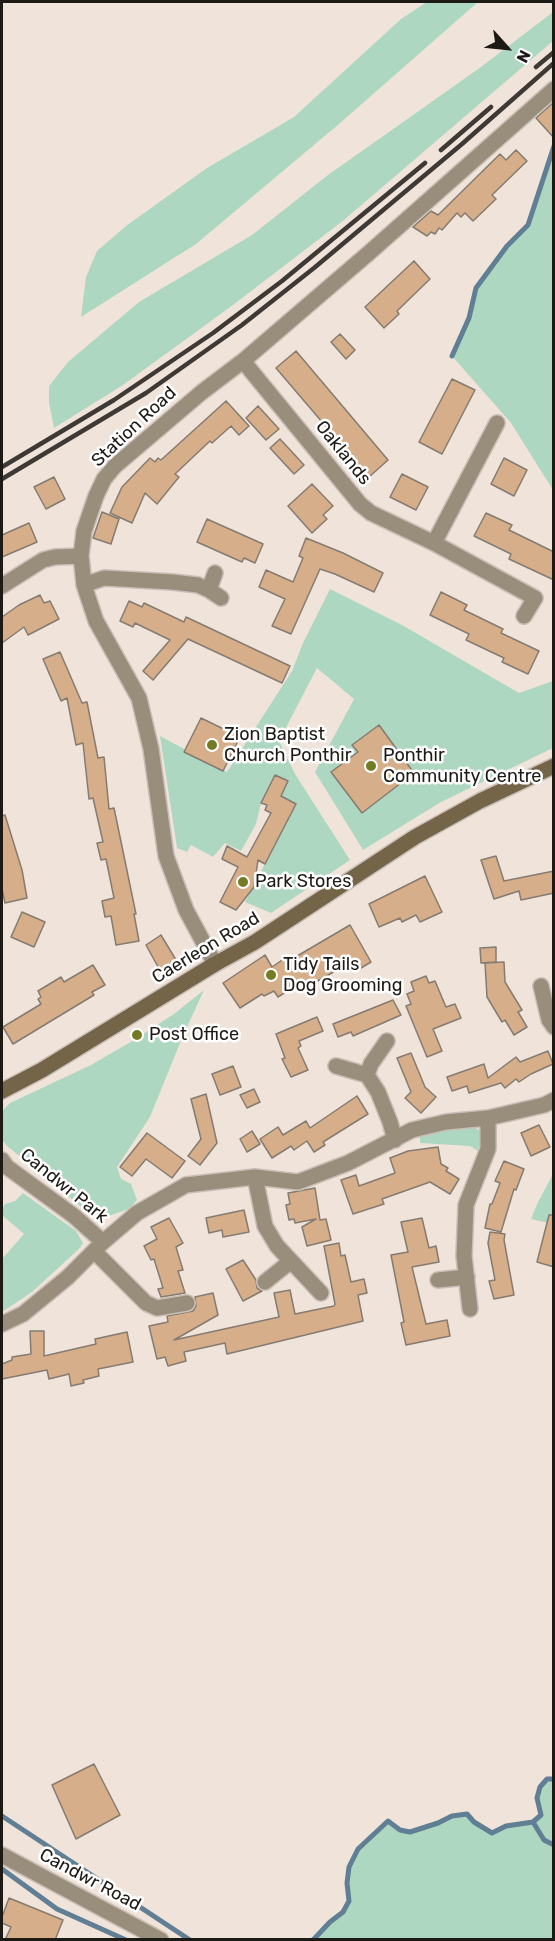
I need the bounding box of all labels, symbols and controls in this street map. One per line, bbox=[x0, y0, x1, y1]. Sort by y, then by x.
north arrow bbox=[477, 18, 537, 78]
text: N bbox=[512, 47, 535, 66]
street label: Station Road bbox=[87, 382, 181, 472]
street label: Oaklands bbox=[311, 416, 375, 490]
place label: Zion Baptist Church Ponthir bbox=[224, 724, 351, 766]
marker: Zion Baptist Church Ponthir bbox=[205, 738, 219, 752]
place label: Ponthir Community Centre bbox=[383, 745, 541, 788]
marker: Ponthir Community Centre bbox=[364, 759, 378, 773]
place label: Park Stores bbox=[255, 871, 351, 893]
marker: Park Stores bbox=[236, 875, 250, 889]
street label: Caerleon Road bbox=[148, 907, 264, 989]
place label: Tidy Tails Dog Grooming bbox=[283, 954, 402, 996]
marker: Tidy Tails Dog Grooming bbox=[264, 968, 278, 982]
place label: Post Office bbox=[149, 1024, 239, 1046]
marker: Post Office bbox=[130, 1028, 144, 1042]
street label: Candwr Park bbox=[16, 1144, 112, 1228]
street label: Candwr Road bbox=[36, 1844, 144, 1916]

